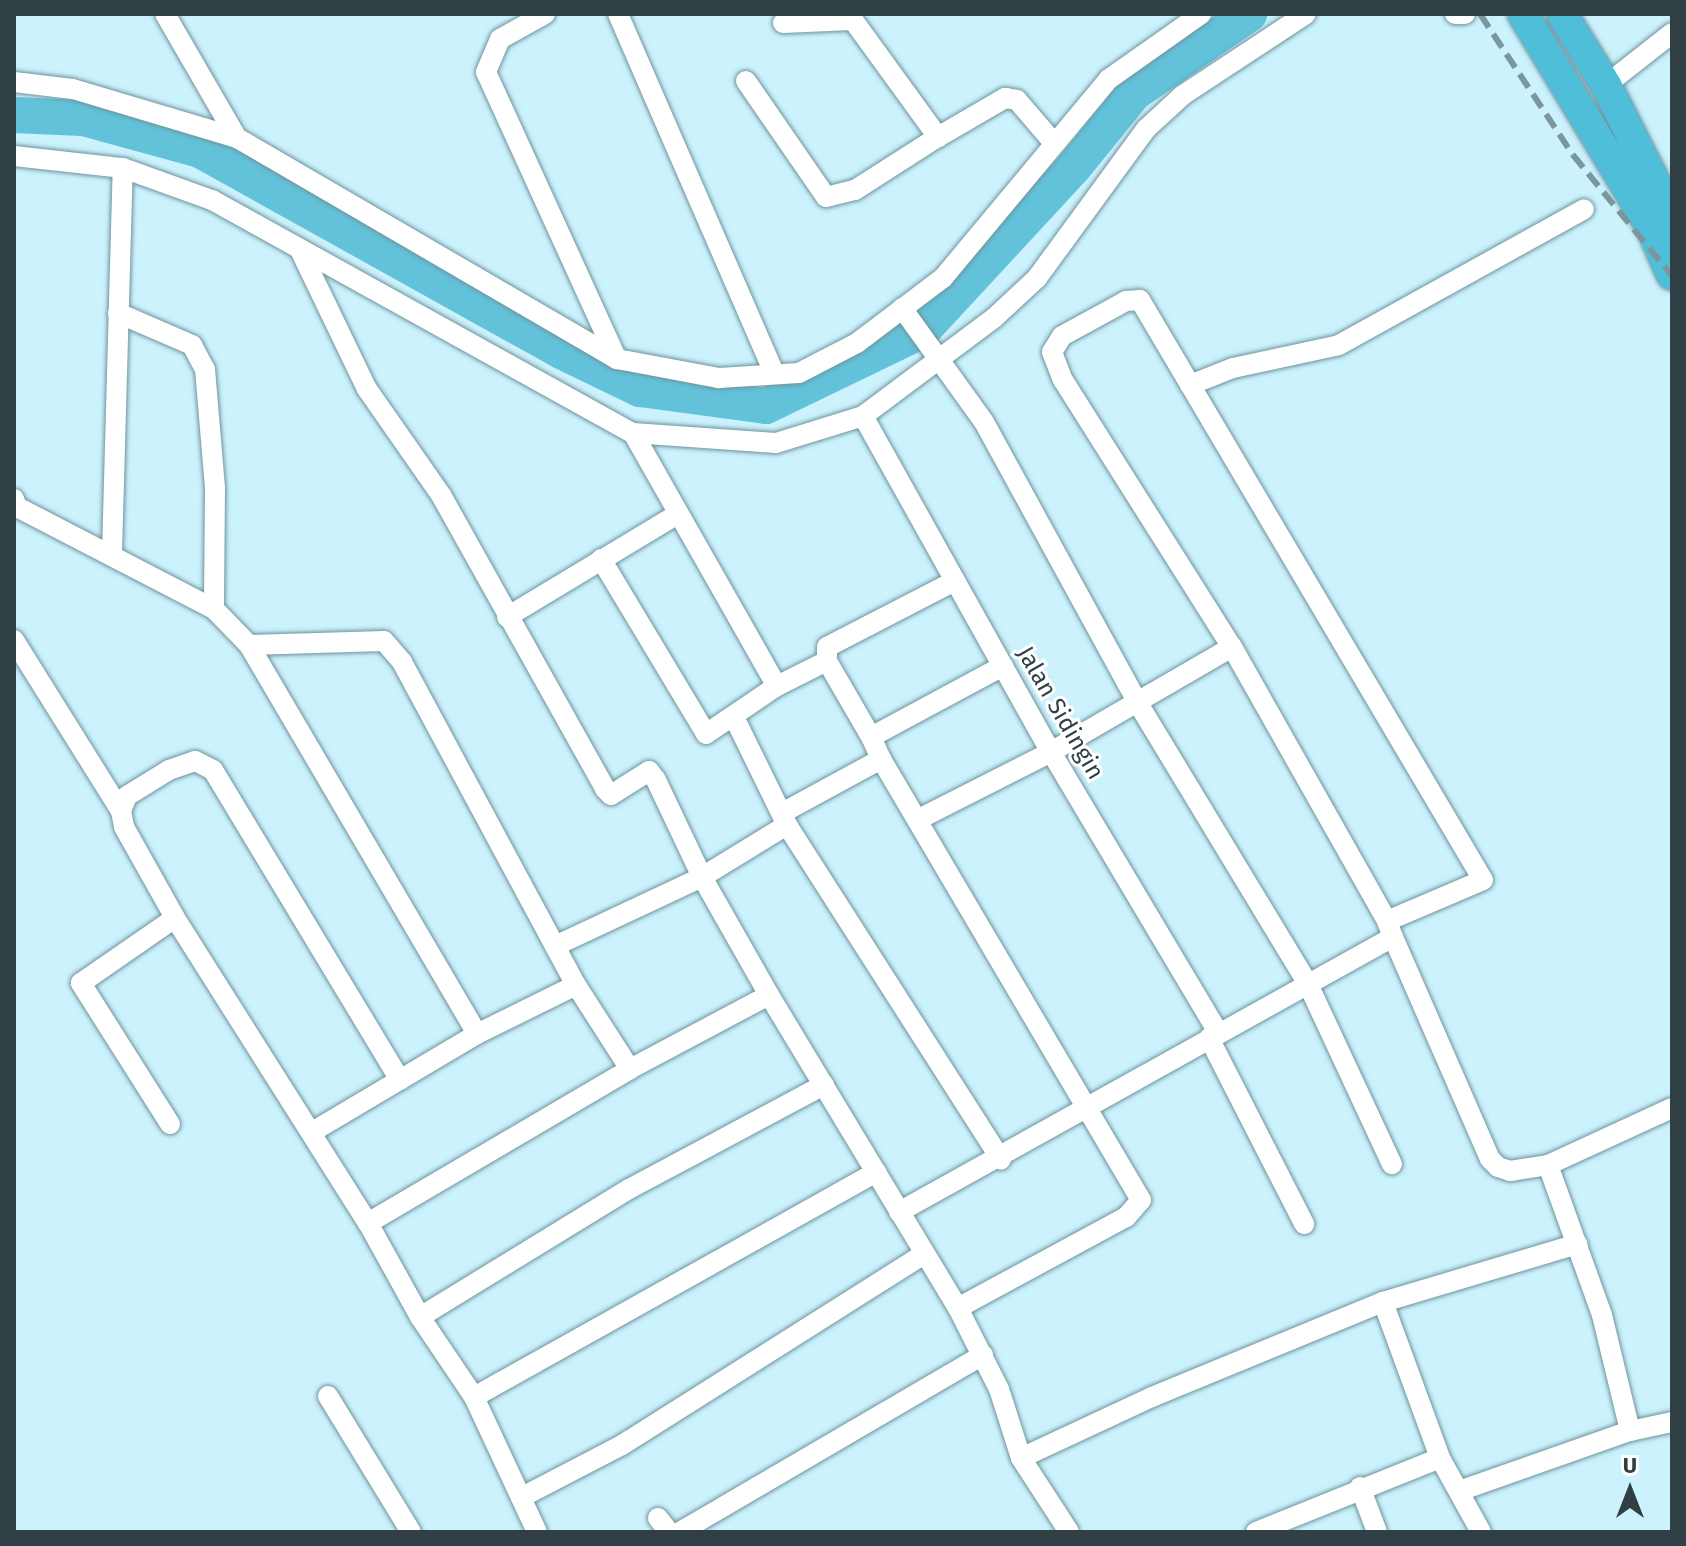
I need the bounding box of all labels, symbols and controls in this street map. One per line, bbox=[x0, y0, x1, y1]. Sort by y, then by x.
street label: Jalan Sidingin bbox=[1010, 641, 1110, 785]
north arrow bbox=[1590, 1450, 1670, 1530]
text: U bbox=[1623, 1452, 1637, 1479]

